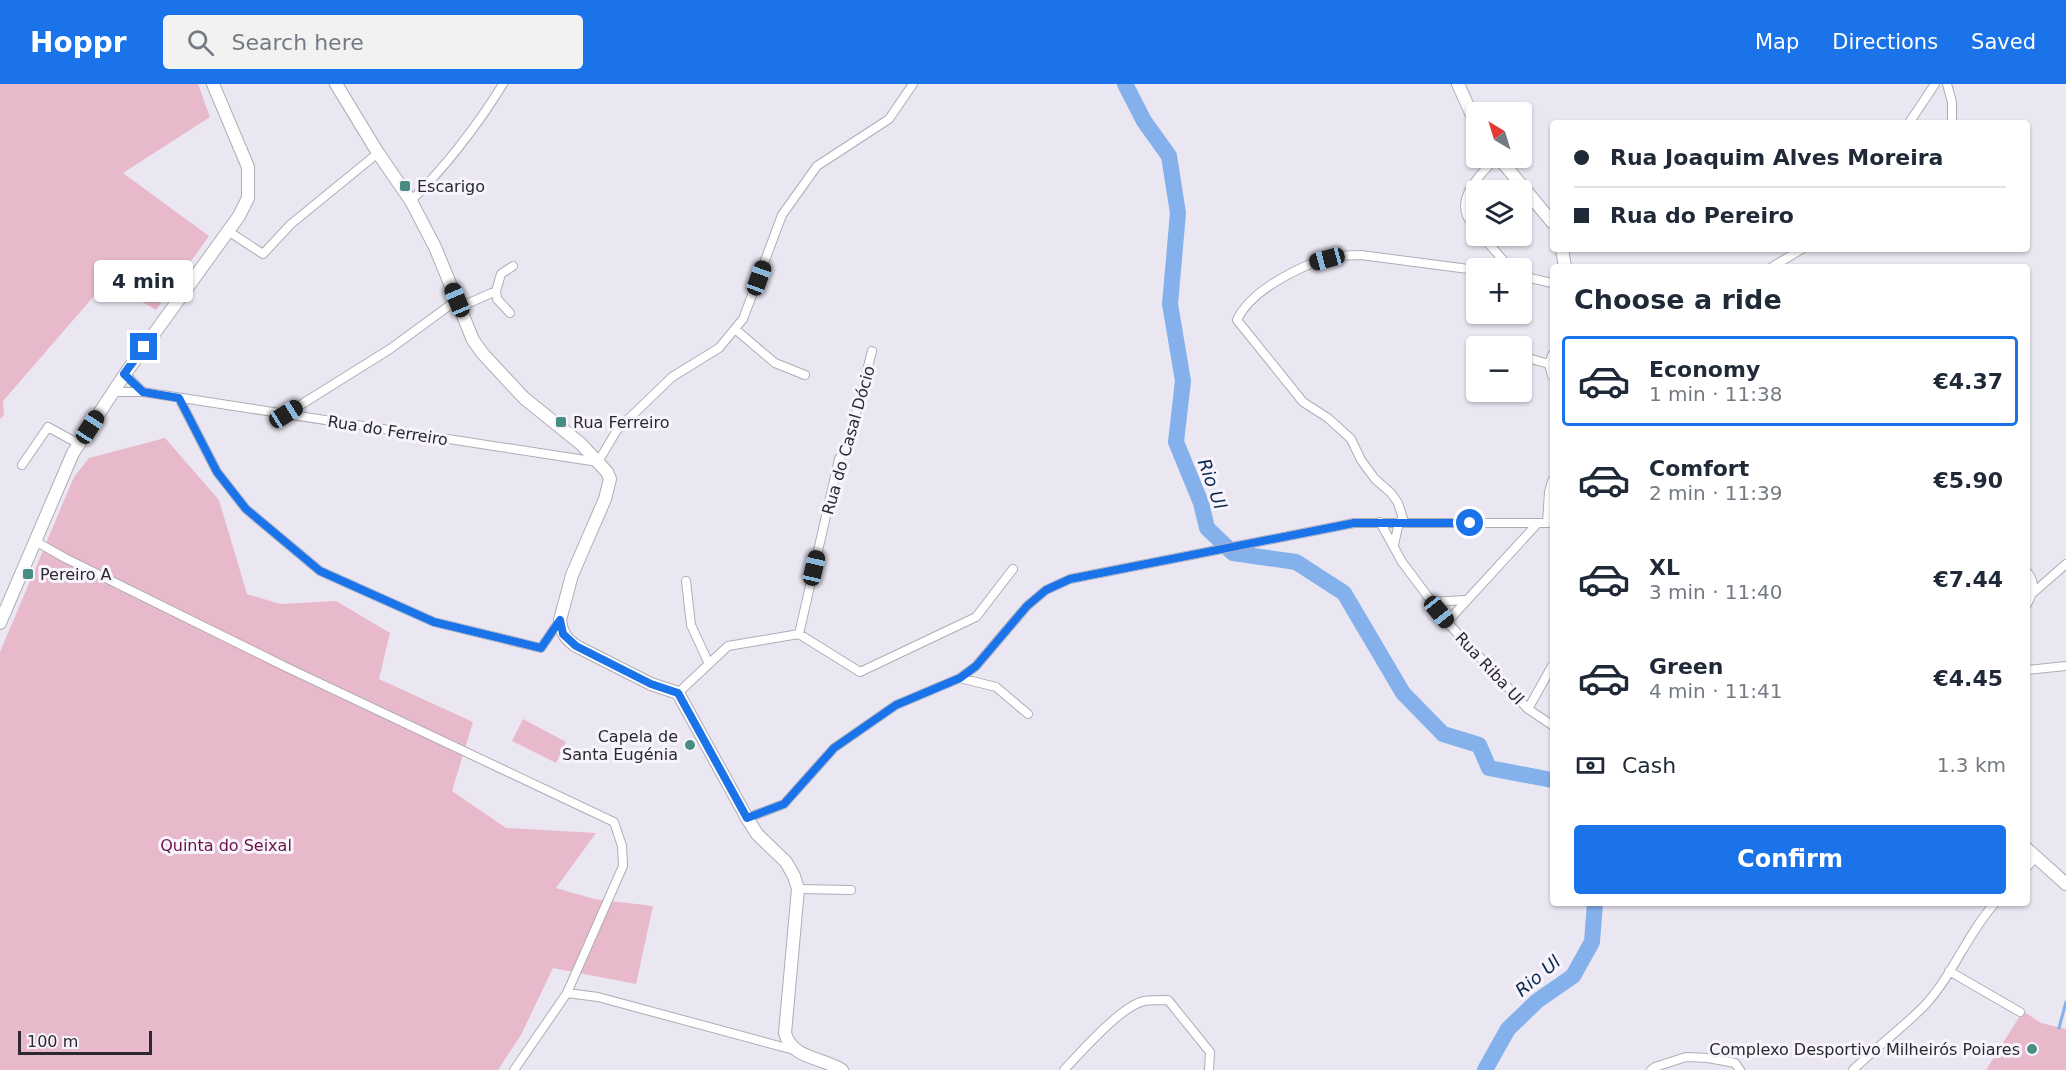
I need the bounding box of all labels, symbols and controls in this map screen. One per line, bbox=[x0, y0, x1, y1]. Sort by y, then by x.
search box bbox=[163, 15, 583, 69]
text: Hoppr bbox=[30, 26, 127, 59]
icon: search bbox=[184, 26, 217, 59]
text: Search here bbox=[232, 30, 364, 55]
text: Map bbox=[1755, 30, 1799, 54]
text: Directions bbox=[1832, 30, 1938, 54]
text: Saved bbox=[1971, 30, 2036, 54]
north arrow bbox=[1466, 102, 1532, 168]
map controls bbox=[1466, 102, 1532, 402]
text: Rua Joaquim Alves Moreira bbox=[1610, 145, 1943, 170]
place label: Escarigo bbox=[417, 177, 485, 196]
marker: Escarigo bbox=[398, 179, 412, 193]
button: layers bbox=[1466, 180, 1532, 246]
text: Rua do Pereiro bbox=[1610, 203, 1794, 228]
car bbox=[1307, 246, 1347, 272]
car bbox=[744, 258, 774, 298]
button: + bbox=[1466, 258, 1532, 324]
callout: 4 min bbox=[94, 260, 194, 302]
text: 4 min bbox=[112, 269, 175, 293]
car bbox=[442, 280, 472, 320]
text: Choose a ride bbox=[1574, 284, 1782, 315]
route end bbox=[130, 333, 157, 360]
button: − bbox=[1466, 336, 1532, 402]
icon: car bbox=[1577, 354, 1631, 408]
text: Economy bbox=[1649, 357, 1760, 382]
street label: Rua do Casal Dócio bbox=[818, 363, 879, 517]
text: €4.37 bbox=[1933, 369, 2003, 394]
text: 1 min · 11:38 bbox=[1649, 382, 1783, 406]
car bbox=[266, 397, 306, 431]
car bbox=[73, 407, 107, 447]
street label: Rua do Ferreiro bbox=[326, 412, 449, 449]
place label: Rua Ferreiro bbox=[573, 413, 669, 432]
marker: Rua Ferreiro bbox=[554, 415, 568, 429]
icon: car bbox=[1577, 453, 1631, 507]
water label: Rio Ul bbox=[1194, 456, 1231, 512]
text: Comfort bbox=[1649, 456, 1749, 481]
text: €5.90 bbox=[1933, 468, 2003, 493]
text: 2 min · 11:39 bbox=[1649, 481, 1783, 505]
route start bbox=[1456, 509, 1483, 536]
car bbox=[801, 548, 827, 588]
icon: car bbox=[1577, 552, 1631, 606]
text: XL bbox=[1649, 555, 1680, 580]
place label: Pereiro A bbox=[40, 565, 112, 584]
marker: Pereiro A bbox=[21, 567, 35, 581]
text: €7.44 bbox=[1933, 567, 2003, 592]
text: 3 min · 11:40 bbox=[1649, 580, 1783, 604]
car bbox=[1421, 592, 1457, 632]
street label: Rua Riba Ul bbox=[1451, 628, 1528, 709]
icon: car bbox=[1577, 651, 1631, 705]
text: Green bbox=[1649, 654, 1723, 679]
text: €4.45 bbox=[1933, 666, 2003, 691]
text: 4 min · 11:41 bbox=[1649, 679, 1783, 703]
place label: Capela de Santa Eugénia bbox=[562, 727, 678, 764]
marker: Capela de Santa Eugénia bbox=[683, 738, 697, 752]
icon: cash bbox=[1574, 749, 1607, 782]
text: Cash bbox=[1622, 753, 1676, 778]
text: 1.3 km bbox=[1937, 753, 2006, 777]
button: Confirm bbox=[1574, 825, 2006, 894]
park label: Quinta do Seixal bbox=[160, 836, 292, 855]
water label: Rio Ul bbox=[1511, 951, 1565, 1001]
scale bar bbox=[18, 1028, 152, 1056]
text: 100 m bbox=[27, 1032, 78, 1051]
place label: Complexo Desportivo Milheirós Poiares bbox=[1709, 1040, 2020, 1059]
marker: Complexo Desportivo Milheirós Poiares bbox=[2025, 1042, 2039, 1056]

